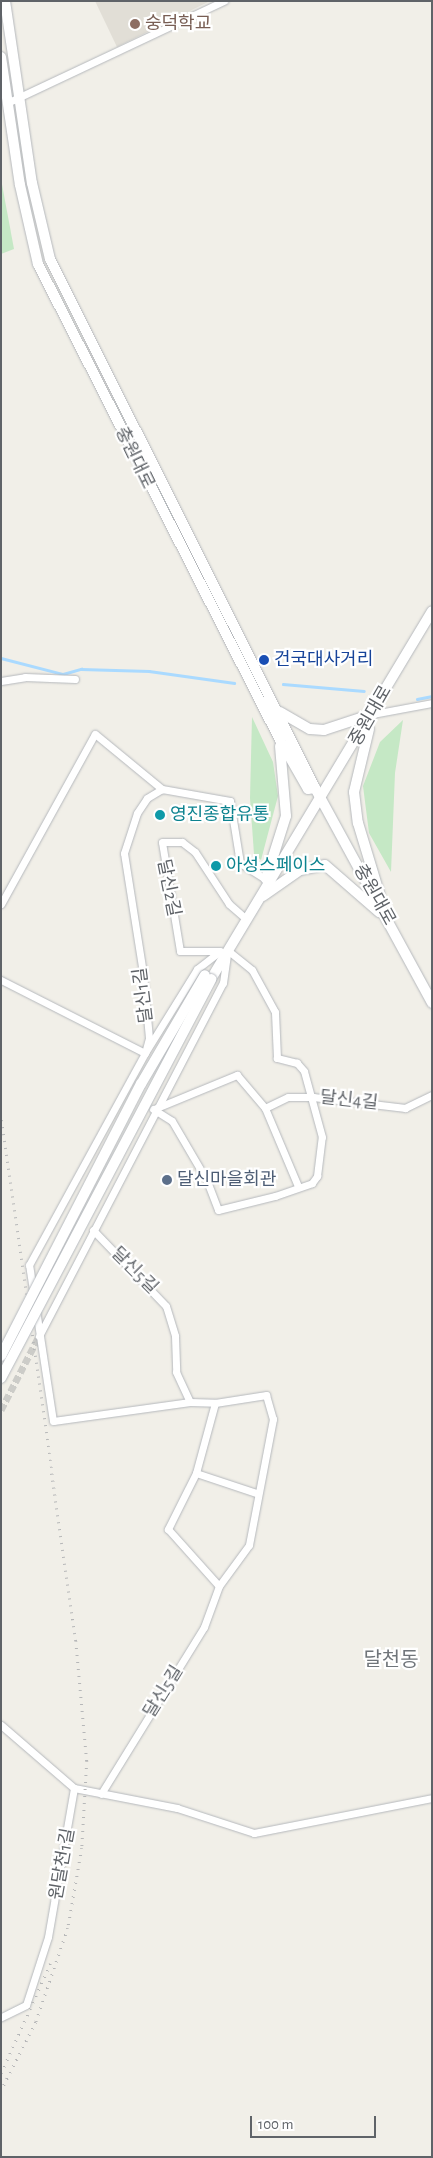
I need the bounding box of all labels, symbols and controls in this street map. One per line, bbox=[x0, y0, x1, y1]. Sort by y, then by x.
place label: 숭덕학교 bbox=[145, 13, 211, 35]
marker: 숭덕학교 bbox=[129, 18, 141, 30]
street label: 충원대로 bbox=[110, 423, 158, 493]
place label: 건국대사거리 bbox=[274, 649, 373, 671]
marker: 건국대사거리 bbox=[258, 654, 270, 666]
street label: 중원대로 bbox=[345, 682, 397, 750]
place label: 영진종합유통 bbox=[170, 804, 269, 826]
marker: 영진종합유통 bbox=[154, 809, 166, 821]
place label: 아성스페이스 bbox=[226, 855, 325, 877]
street label: 달신2길 bbox=[152, 858, 184, 918]
marker: 아성스페이스 bbox=[210, 860, 222, 872]
street label: 충원대로 bbox=[348, 861, 400, 929]
street label: 달신1길 bbox=[130, 966, 158, 1024]
street label: 달신4길 bbox=[319, 1087, 379, 1115]
place label: 달신마을회관 bbox=[177, 1169, 276, 1191]
marker: 달신마을회관 bbox=[161, 1174, 173, 1186]
street label: 달신5길 bbox=[106, 1243, 162, 1299]
district label: 달천동 bbox=[363, 1648, 419, 1672]
street label: 달신5길 bbox=[140, 1662, 188, 1722]
street label: 원달천1길 bbox=[46, 1826, 80, 1902]
scale bar bbox=[253, 2106, 379, 2138]
text: 100 m bbox=[258, 2117, 293, 2132]

